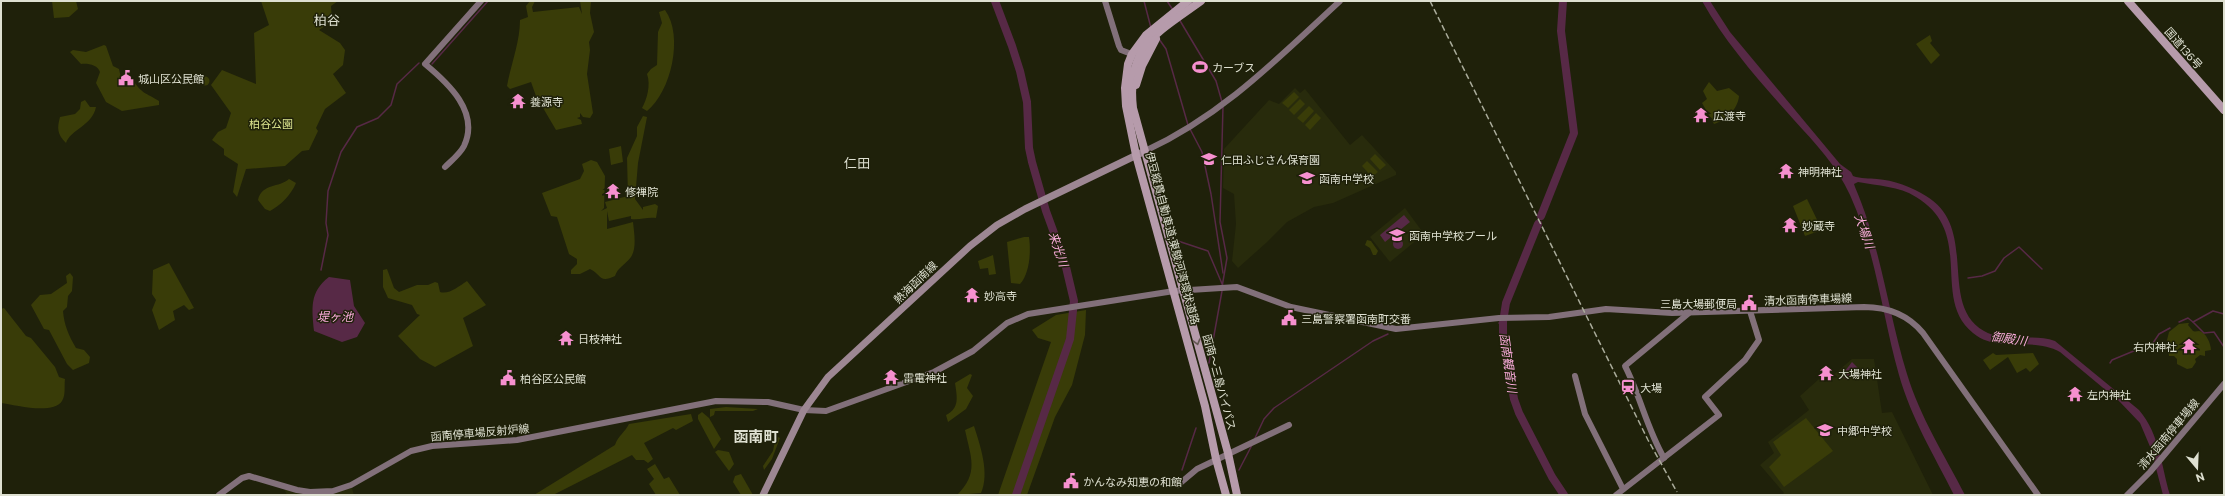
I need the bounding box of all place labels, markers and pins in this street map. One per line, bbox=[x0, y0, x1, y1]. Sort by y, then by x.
sports icon: カーブス bbox=[1191, 58, 1209, 76]
place label: カーブス bbox=[1212, 61, 1255, 74]
public building icon: 城山区公民館 bbox=[117, 69, 135, 87]
place label: 城山区公民館 bbox=[138, 72, 204, 85]
temple icon: 養源寺 bbox=[509, 92, 527, 110]
place label: 養源寺 bbox=[530, 95, 563, 108]
temple icon: 広渡寺 bbox=[1692, 106, 1710, 124]
place label: 広渡寺 bbox=[1713, 109, 1746, 122]
school or university icon: 仁田ふじさん保育園 bbox=[1200, 150, 1218, 168]
place label: 仁田ふじさん保育園 bbox=[1221, 153, 1320, 166]
temple icon: 神明神社 bbox=[1777, 162, 1795, 180]
place label: 神明神社 bbox=[1798, 165, 1842, 178]
school or university icon: 函南中学校 bbox=[1298, 169, 1316, 187]
place label: 函南中学校 bbox=[1319, 172, 1374, 185]
temple icon: 修禅院 bbox=[604, 182, 622, 200]
place label: 修禅院 bbox=[625, 185, 658, 198]
temple icon: 妙蔵寺 bbox=[1781, 216, 1799, 234]
place label: 妙蔵寺 bbox=[1802, 219, 1835, 232]
school or university icon: 函南中学校プール bbox=[1388, 226, 1406, 244]
place label: 函南中学校プール bbox=[1409, 229, 1497, 242]
temple icon: 妙高寺 bbox=[963, 286, 981, 304]
place label: 妙高寺 bbox=[984, 289, 1017, 302]
public building icon: 三島大場郵便局 bbox=[1740, 294, 1758, 312]
place label: 三島大場郵便局 bbox=[1660, 297, 1737, 310]
public building icon: 三島警察署函南町交番 bbox=[1280, 309, 1298, 327]
place label: 三島警察署函南町交番 bbox=[1301, 312, 1411, 325]
temple icon: 日枝神社 bbox=[557, 329, 575, 347]
place label: 日枝神社 bbox=[578, 332, 622, 345]
temple icon: 右内神社 bbox=[2180, 337, 2198, 355]
place label: 右内神社 bbox=[2133, 340, 2177, 353]
temple icon: 大場神社 bbox=[1817, 364, 1835, 382]
place label: 大場神社 bbox=[1838, 367, 1882, 380]
temple icon: 雷電神社 bbox=[882, 368, 900, 386]
public building icon: 柏谷区公民館 bbox=[499, 369, 517, 387]
place label: 雷電神社 bbox=[903, 371, 947, 384]
place label: 柏谷区公民館 bbox=[520, 372, 586, 385]
station icon: 大場 bbox=[1619, 378, 1637, 396]
place label: 大場 bbox=[1640, 381, 1662, 394]
temple icon: 左内神社 bbox=[2066, 385, 2084, 403]
place label: 左内神社 bbox=[2087, 388, 2131, 401]
school or university icon: 中郷中学校 bbox=[1816, 421, 1834, 439]
place label: 中郷中学校 bbox=[1837, 424, 1892, 437]
public building icon: かんなみ知恵の和館 bbox=[1062, 472, 1080, 490]
place label: かんなみ知恵の和館 bbox=[1083, 475, 1182, 488]

